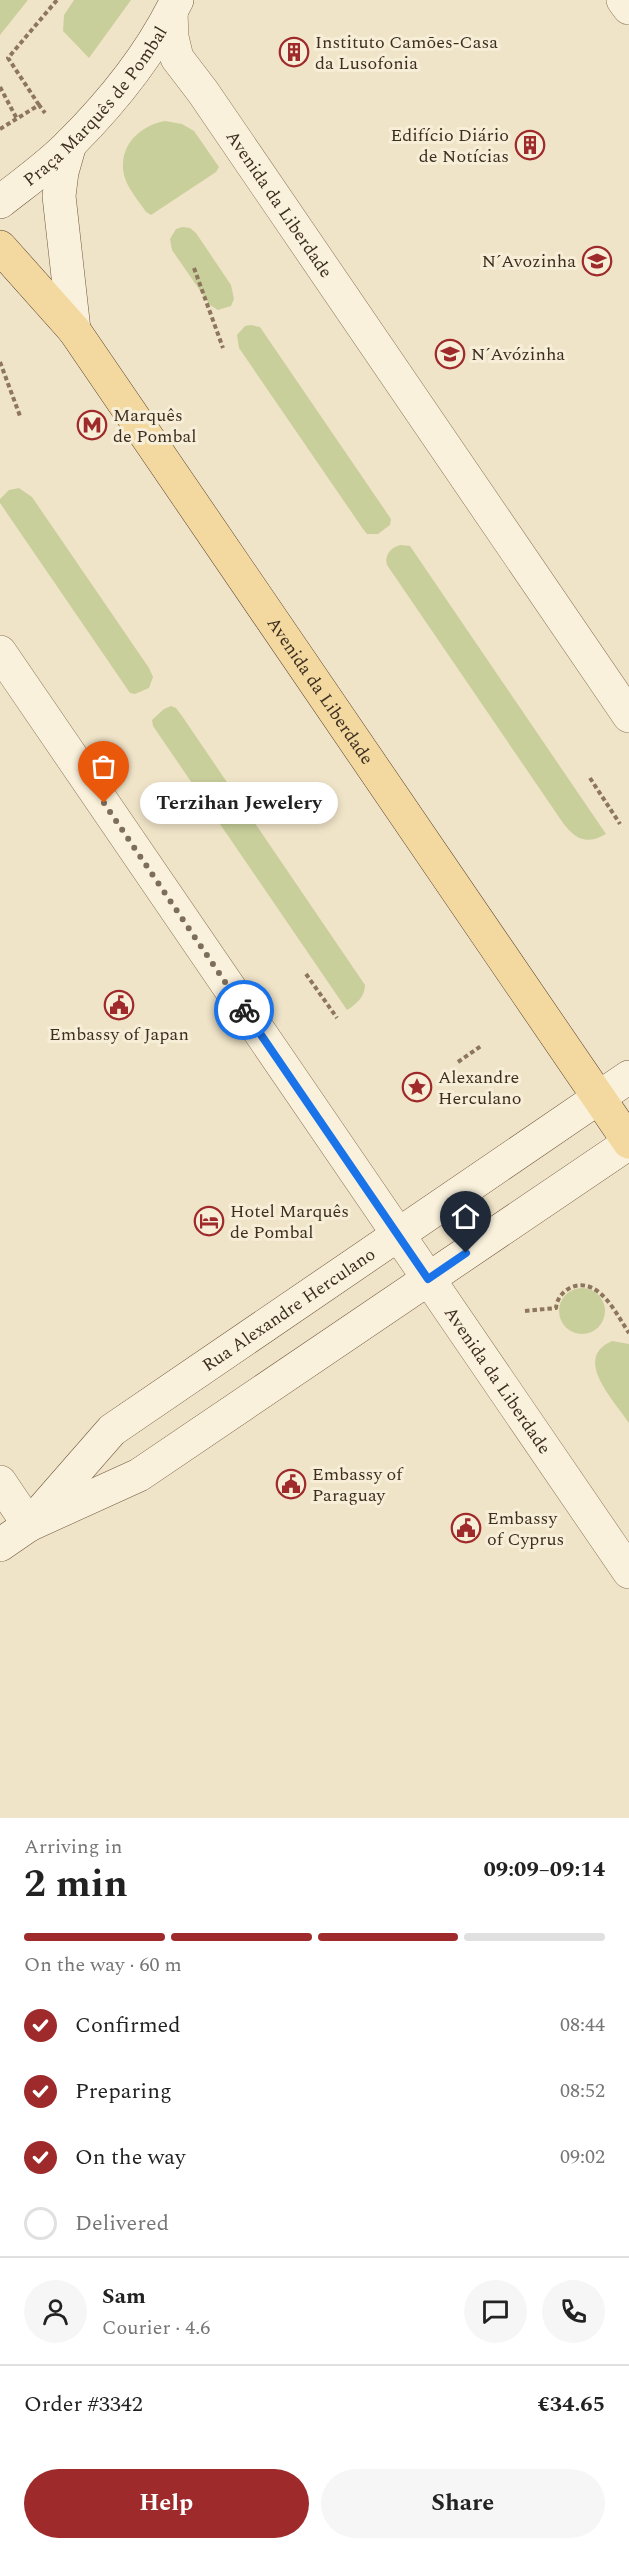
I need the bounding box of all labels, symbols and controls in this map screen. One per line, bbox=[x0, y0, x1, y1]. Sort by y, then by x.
street label: Praça Marquês de Pombal bbox=[18, 21, 174, 193]
place label: Instituto Camões-Casa da Lusofonia bbox=[315, 29, 498, 77]
building icon: Instituto Camões-Casa da Lusofonia bbox=[278, 36, 310, 68]
place label: Edifício Diário de Notícias bbox=[390, 122, 509, 170]
street label: Avenida da Liberdade bbox=[219, 125, 339, 284]
building icon: Edifício Diário de Notícias bbox=[514, 129, 546, 161]
school or university icon: N´Avozinha bbox=[581, 245, 613, 277]
place label: N´Avozinha bbox=[482, 248, 576, 275]
school or university icon: N´Avózinha bbox=[434, 338, 466, 370]
place label: N´Avózinha bbox=[471, 341, 565, 368]
place label: Marquês de Pombal bbox=[113, 402, 197, 450]
metro station icon: Marquês de Pombal bbox=[76, 409, 108, 441]
street label: Avenida da Liberdade bbox=[260, 612, 380, 770]
pin bbox=[78, 741, 129, 803]
icon: bag bbox=[87, 750, 120, 783]
callout: Terzihan Jewelery bbox=[140, 782, 338, 824]
text: Terzihan Jewelery bbox=[156, 788, 322, 818]
courier bbox=[214, 980, 274, 1040]
public building icon: Embassy of Japan bbox=[103, 989, 135, 1021]
icon: bike bbox=[228, 994, 261, 1027]
place label: Embassy of Japan bbox=[49, 1021, 189, 1048]
place label: Alexandre Herculano bbox=[438, 1064, 521, 1112]
place icon: Alexandre Herculano bbox=[401, 1071, 433, 1103]
pin bbox=[440, 1191, 491, 1253]
place label: Hotel Marquês de Pombal bbox=[230, 1198, 349, 1246]
icon: home bbox=[449, 1200, 482, 1233]
hotel icon: Hotel Marquês de Pombal bbox=[193, 1205, 225, 1237]
street label: Rua Alexandre Herculano bbox=[197, 1241, 381, 1379]
street label: Avenida da Liberdade bbox=[437, 1301, 558, 1460]
place label: Embassy of Paraguay bbox=[312, 1461, 404, 1509]
public building icon: Embassy of Paraguay bbox=[275, 1468, 307, 1500]
place label: Embassy of Cyprus bbox=[487, 1505, 564, 1553]
public building icon: Embassy of Cyprus bbox=[450, 1512, 482, 1544]
text: Arriving in bbox=[24, 1832, 122, 1862]
text: 09:09–09:14 bbox=[483, 1853, 605, 1886]
text: 2 min bbox=[24, 1855, 128, 1914]
text: On the way · 60 m bbox=[24, 1950, 182, 1980]
icon: check bbox=[24, 2009, 57, 2042]
text: Confirmed bbox=[75, 2009, 181, 2042]
text: 08:44 bbox=[560, 2010, 605, 2040]
icon: check bbox=[24, 2075, 57, 2108]
text: Preparing bbox=[75, 2075, 172, 2108]
text: 08:52 bbox=[560, 2076, 605, 2106]
icon: check bbox=[24, 2141, 57, 2174]
text: On the way bbox=[75, 2141, 186, 2174]
text: 09:02 bbox=[560, 2142, 605, 2172]
text: Delivered bbox=[75, 2207, 169, 2240]
button: person bbox=[24, 2280, 87, 2343]
text: Sam bbox=[102, 2280, 146, 2313]
button: chat bbox=[464, 2280, 527, 2343]
button: phone bbox=[542, 2280, 605, 2343]
text: Courier · 4.6 bbox=[102, 2313, 210, 2343]
text: Order #3342 bbox=[24, 2388, 143, 2421]
text: €34.65 bbox=[537, 2388, 605, 2421]
button: Help bbox=[24, 2469, 309, 2538]
button: Share bbox=[321, 2469, 605, 2538]

